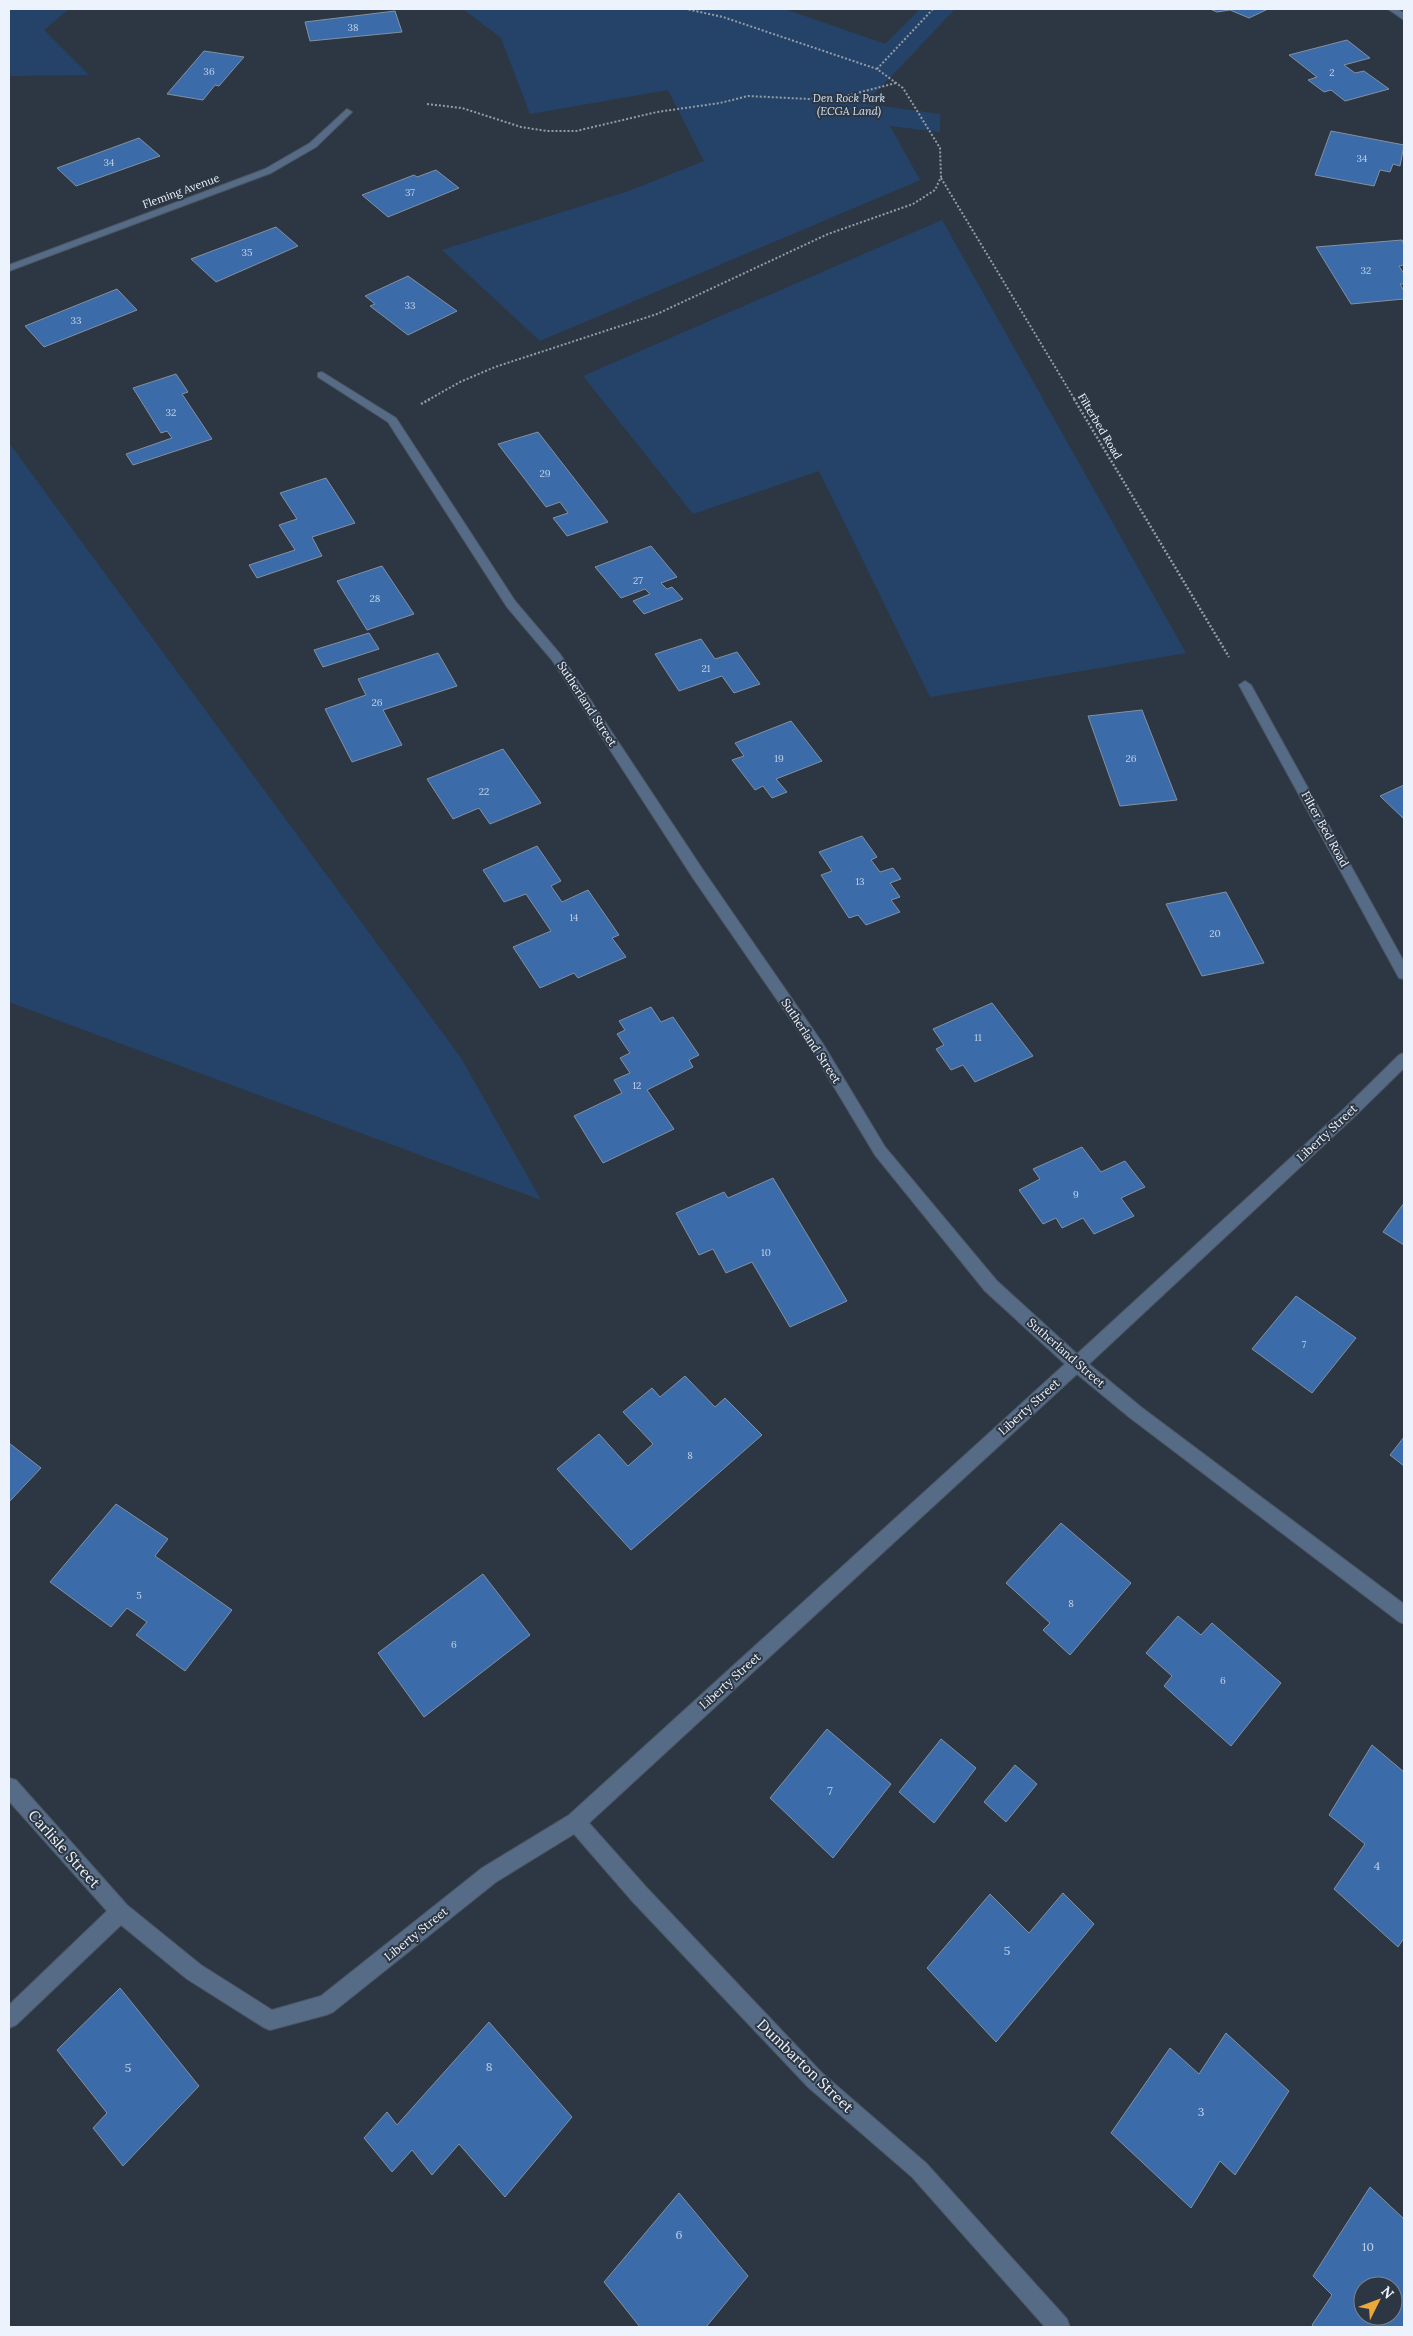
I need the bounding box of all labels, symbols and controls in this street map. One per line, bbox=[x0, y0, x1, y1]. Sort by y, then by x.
house number: 38 bbox=[347, 21, 359, 34]
house number: 36 bbox=[203, 65, 215, 78]
house number: 2 bbox=[1329, 66, 1335, 79]
park label: Den Rock Park (ECGA Land) bbox=[813, 91, 885, 119]
house number: 34 bbox=[1357, 152, 1368, 165]
house number: 34 bbox=[104, 156, 115, 169]
street label: Fleming Avenue bbox=[141, 171, 221, 211]
house number: 37 bbox=[405, 186, 415, 199]
house number: 35 bbox=[241, 246, 253, 259]
house number: 32 bbox=[1361, 264, 1371, 277]
house number: 33 bbox=[404, 299, 416, 312]
house number: 33 bbox=[70, 314, 82, 327]
street label: Filterbed Road bbox=[1075, 391, 1125, 462]
house number: 32 bbox=[166, 406, 176, 419]
house number: 29 bbox=[539, 467, 551, 480]
house number: 27 bbox=[633, 574, 643, 587]
house number: 28 bbox=[370, 592, 381, 605]
street label: Sutherland Street bbox=[554, 658, 621, 749]
house number: 21 bbox=[701, 662, 711, 675]
house number: 26 bbox=[371, 696, 383, 709]
house number: 19 bbox=[774, 752, 784, 765]
house number: 26 bbox=[1125, 752, 1137, 765]
house number: 22 bbox=[479, 785, 489, 798]
street label: Filter Bed Road bbox=[1298, 788, 1353, 869]
house number: 13 bbox=[855, 875, 865, 888]
house number: 14 bbox=[569, 911, 579, 924]
house number: 20 bbox=[1209, 927, 1221, 940]
street label: Sutherland Street bbox=[778, 995, 845, 1086]
house number: 11 bbox=[974, 1031, 982, 1044]
house number: 12 bbox=[632, 1079, 642, 1092]
street label: Liberty Street bbox=[1293, 1101, 1360, 1164]
house number: 9 bbox=[1073, 1188, 1079, 1201]
house number: 10 bbox=[761, 1246, 771, 1259]
street label: Sutherland Street bbox=[1024, 1315, 1109, 1391]
house number: 7 bbox=[1302, 1338, 1307, 1351]
street label: Liberty Street bbox=[995, 1375, 1063, 1438]
house number: 8 bbox=[687, 1449, 693, 1462]
house number: 5 bbox=[136, 1589, 142, 1602]
house number: 8 bbox=[1068, 1597, 1074, 1610]
house number: 6 bbox=[451, 1638, 457, 1651]
street label: Liberty Street bbox=[696, 1649, 764, 1712]
house number: 6 bbox=[1220, 1674, 1226, 1687]
house number: 7 bbox=[827, 1783, 833, 1798]
street label: Carlisle Street bbox=[24, 1806, 105, 1892]
house number: 4 bbox=[1374, 1858, 1381, 1873]
street label: Liberty Street bbox=[381, 1903, 451, 1964]
house number: 5 bbox=[1004, 1943, 1010, 1958]
street label: Dumbarton Street bbox=[753, 2015, 858, 2117]
house number: 8 bbox=[486, 2059, 493, 2074]
house number: 5 bbox=[125, 2060, 131, 2075]
house number: 3 bbox=[1198, 2104, 1205, 2119]
house number: 6 bbox=[676, 2227, 683, 2242]
house number: 10 bbox=[1362, 2239, 1374, 2254]
north arrow bbox=[1353, 2276, 1403, 2326]
text: N bbox=[1377, 2282, 1398, 2302]

